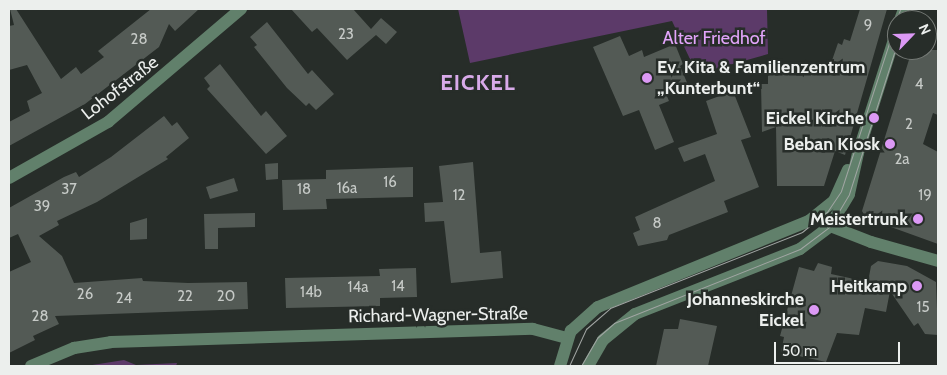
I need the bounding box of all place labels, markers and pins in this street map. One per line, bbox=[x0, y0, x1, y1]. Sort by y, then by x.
place label: Ev. Kita & Familienzentrum „Kunterbunt“ bbox=[657, 57, 865, 100]
marker: Ev. Kita & Familienzentrum „Kunterbunt“ bbox=[641, 72, 653, 84]
place label: Eickel Kirche bbox=[765, 107, 864, 129]
marker: Eickel Kirche bbox=[868, 112, 880, 124]
place label: Beban Kiosk bbox=[784, 133, 880, 155]
marker: Beban Kiosk bbox=[884, 138, 896, 150]
place label: Meistertrunk bbox=[810, 208, 908, 230]
marker: Meistertrunk bbox=[912, 213, 924, 225]
place label: Heitkamp bbox=[831, 275, 907, 297]
marker: Heitkamp bbox=[911, 280, 923, 292]
place label: Johanneskirche Eickel bbox=[687, 289, 804, 332]
marker: Johanneskirche Eickel bbox=[808, 304, 820, 316]

